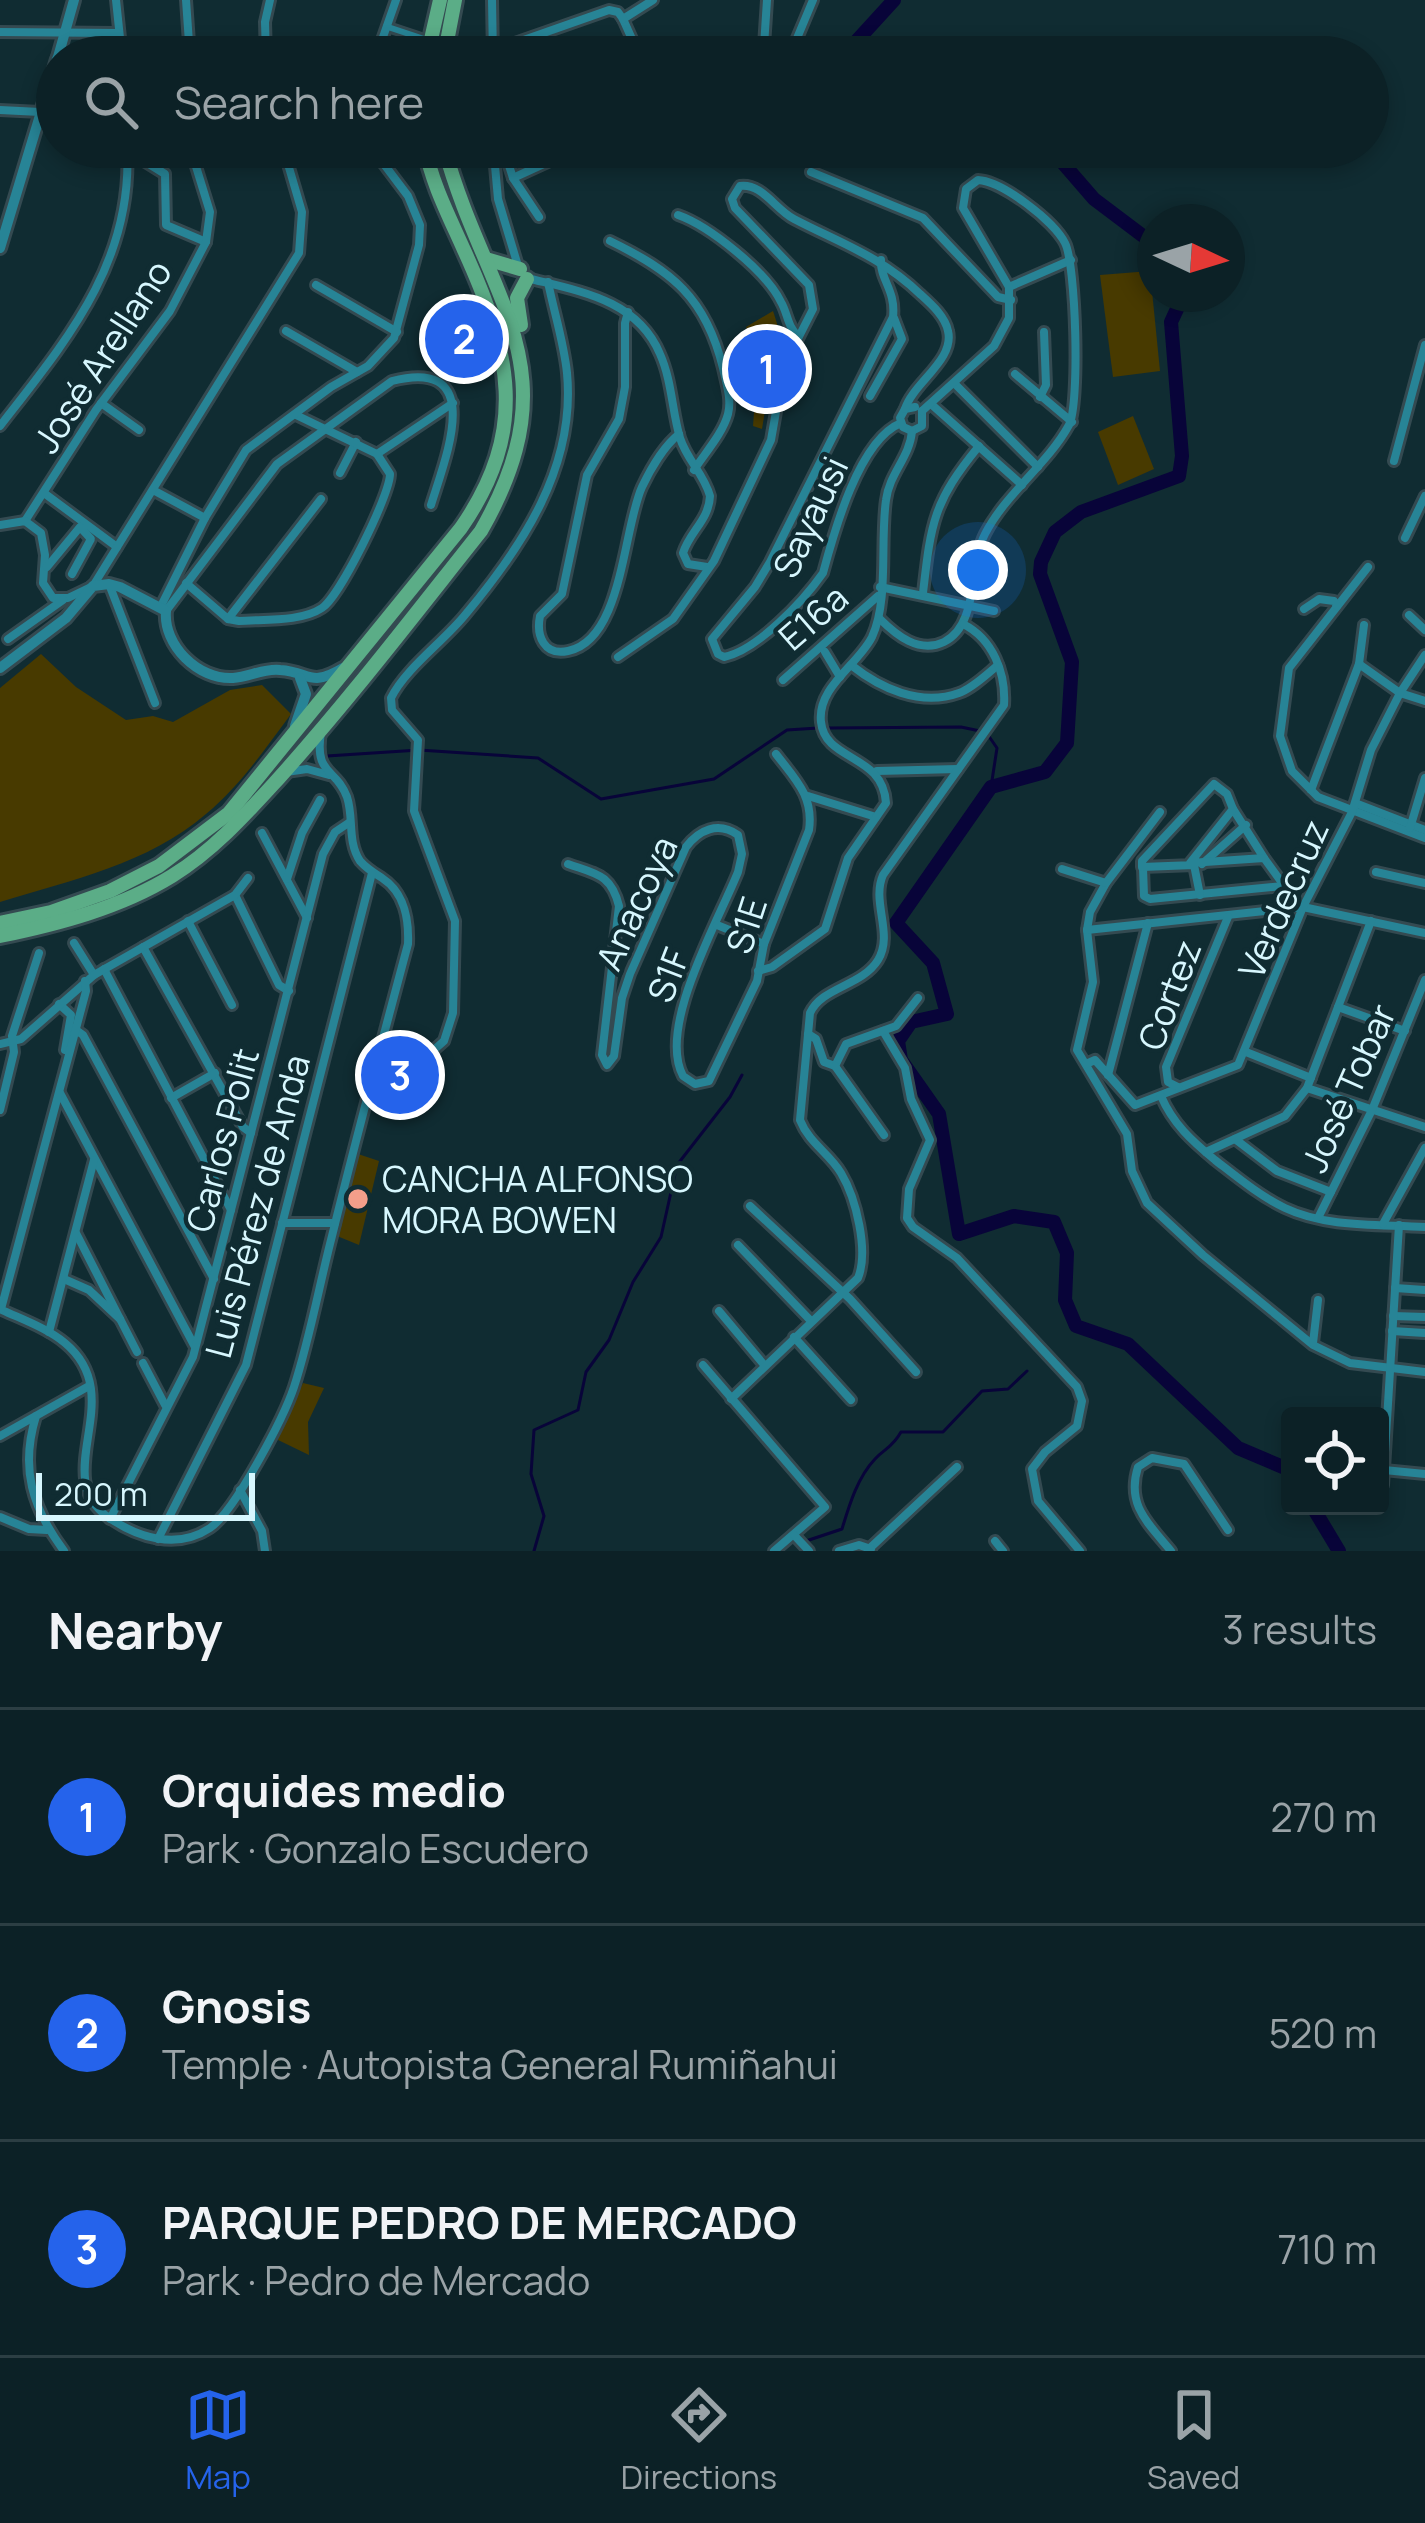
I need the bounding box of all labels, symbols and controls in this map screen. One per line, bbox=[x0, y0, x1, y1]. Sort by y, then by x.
search box bbox=[36, 36, 1389, 168]
icon: search bbox=[78, 69, 144, 135]
text: Search here bbox=[174, 71, 424, 133]
north arrow bbox=[1137, 204, 1245, 312]
street label: José Arellano bbox=[21, 250, 183, 462]
pin: 2 bbox=[425, 294, 503, 384]
pin: 1 bbox=[728, 324, 806, 414]
street label: Sayausi bbox=[761, 449, 859, 585]
your location bbox=[948, 540, 1008, 600]
street label: E16a bbox=[768, 573, 858, 661]
street label: Verdecruz bbox=[1226, 812, 1340, 986]
street label: Anacoya bbox=[584, 828, 688, 978]
street label: S1E bbox=[714, 890, 778, 960]
street label: Cortez bbox=[1126, 933, 1212, 1057]
street label: S1F bbox=[635, 941, 701, 1009]
street label: José Tobar bbox=[1289, 996, 1407, 1180]
pin: 3 bbox=[361, 1030, 439, 1120]
street label: Carlos Polit bbox=[174, 1043, 270, 1237]
street label: Luis Pérez de Anda bbox=[193, 1049, 321, 1363]
place label: CANCHA ALFONSO MORA BOWEN bbox=[382, 1154, 693, 1244]
marker: CANCHA ALFONSO MORA BOWEN bbox=[345, 1186, 371, 1212]
map controls bbox=[1281, 1407, 1389, 1515]
button: locate bbox=[1281, 1407, 1389, 1515]
scale bar bbox=[36, 1467, 255, 1520]
text: 200 m bbox=[54, 1471, 148, 1516]
text: Nearby bbox=[48, 1595, 223, 1664]
text: 3 results bbox=[1222, 1602, 1377, 1656]
text: Orquides medio bbox=[162, 1759, 506, 1821]
text: 1 bbox=[78, 1790, 96, 1844]
text: 270 m bbox=[1271, 1790, 1377, 1844]
text: Park · Gonzalo Escudero bbox=[162, 1821, 589, 1875]
text: Gnosis bbox=[162, 1975, 311, 2037]
text: 2 bbox=[75, 2006, 99, 2060]
text: 520 m bbox=[1269, 2006, 1377, 2060]
text: Temple · Autopista General Rumiñahui bbox=[162, 2037, 838, 2091]
text: PARQUE PEDRO DE MERCADO bbox=[162, 2191, 797, 2253]
text: 3 bbox=[76, 2222, 98, 2276]
text: 710 m bbox=[1278, 2222, 1377, 2276]
text: Park · Pedro de Mercado bbox=[162, 2253, 590, 2307]
tab: Map bbox=[185, 2382, 251, 2499]
tab: Directions bbox=[621, 2382, 777, 2499]
tab: Saved bbox=[1147, 2382, 1240, 2499]

